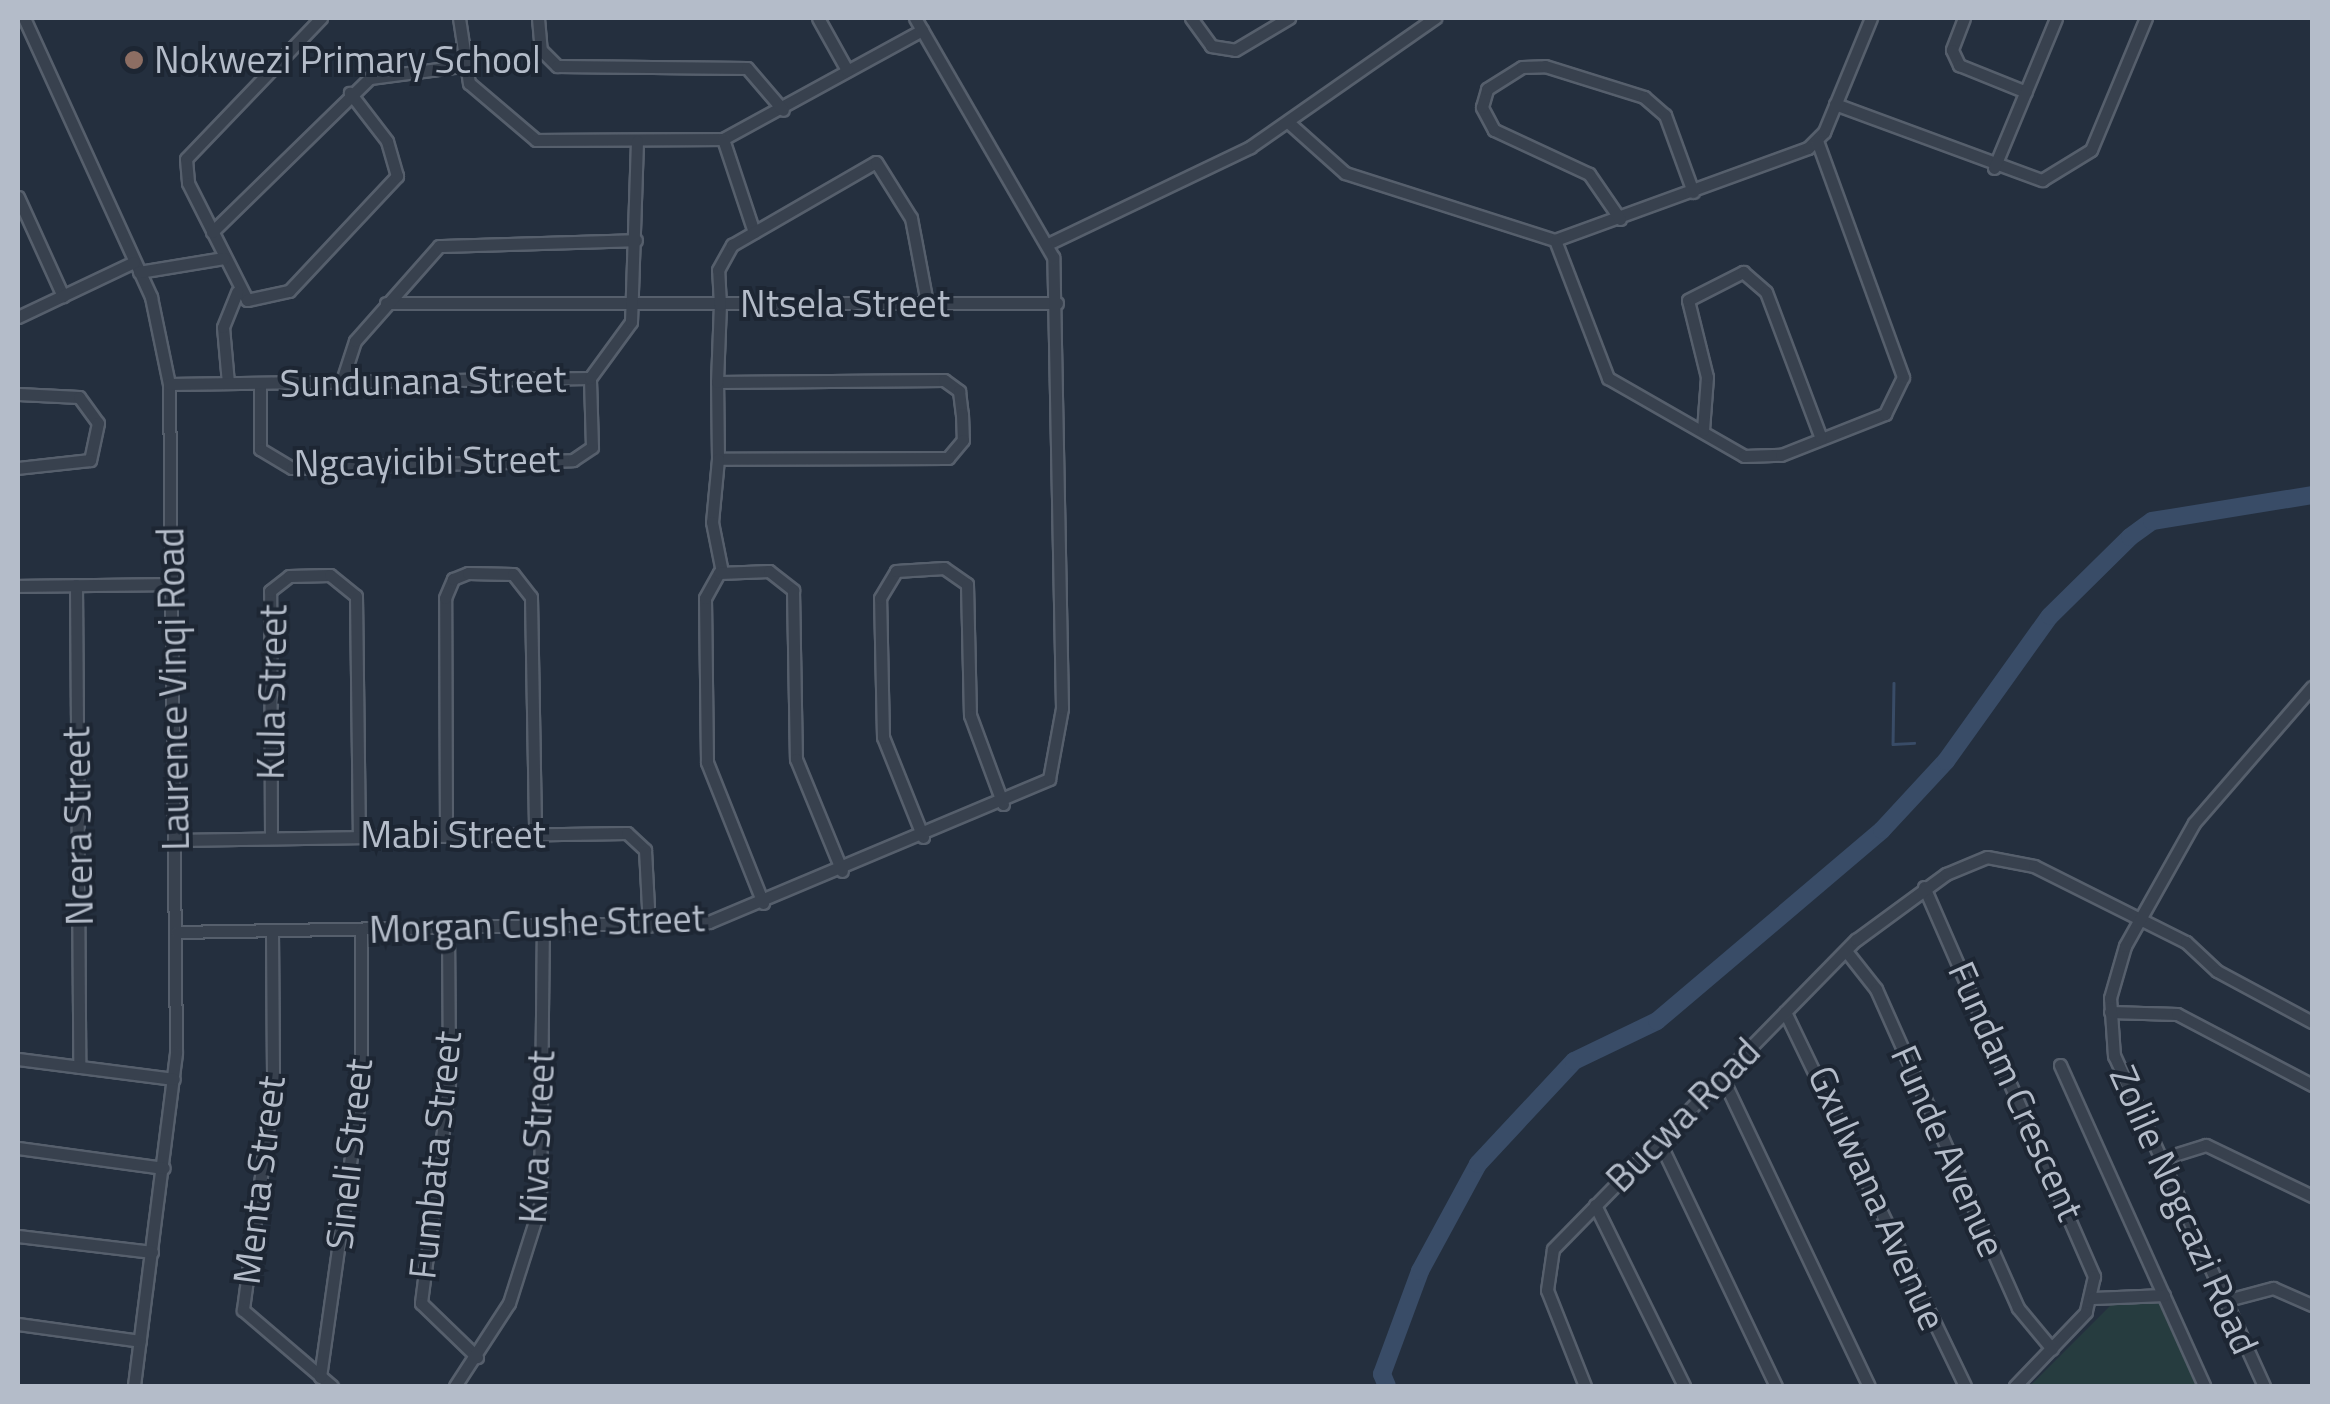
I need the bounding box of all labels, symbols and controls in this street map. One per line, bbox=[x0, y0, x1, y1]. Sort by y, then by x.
place label: Nokwezi Primary School bbox=[154, 37, 541, 83]
marker: Nokwezi Primary School bbox=[123, 49, 145, 71]
street label: Ntsela Street bbox=[740, 281, 950, 327]
street label: Sundunana Street bbox=[279, 356, 567, 406]
street label: Ngcayicibi Street bbox=[293, 436, 561, 486]
street label: Laurence Vinqi Road bbox=[147, 527, 199, 851]
street label: Kula Street bbox=[248, 604, 296, 780]
street label: Ncera Street bbox=[53, 726, 103, 926]
street label: Mabi Street bbox=[360, 812, 546, 858]
street label: Morgan Cushe Street bbox=[368, 895, 706, 953]
street label: Fundam Crescent bbox=[1939, 955, 2093, 1227]
street label: Fumbata Street bbox=[399, 1029, 471, 1281]
street label: Bucwa Road bbox=[1597, 1029, 1769, 1201]
street label: Funde Avenue bbox=[1881, 1038, 2015, 1264]
street label: Kiva Street bbox=[510, 1049, 564, 1225]
street label: Sineli Street bbox=[316, 1056, 382, 1252]
street label: Gxulwana Avenue bbox=[1798, 1059, 1956, 1337]
street label: Zolile Nogcazi Road bbox=[2100, 1059, 2268, 1361]
street label: Menta Street bbox=[224, 1073, 294, 1287]

